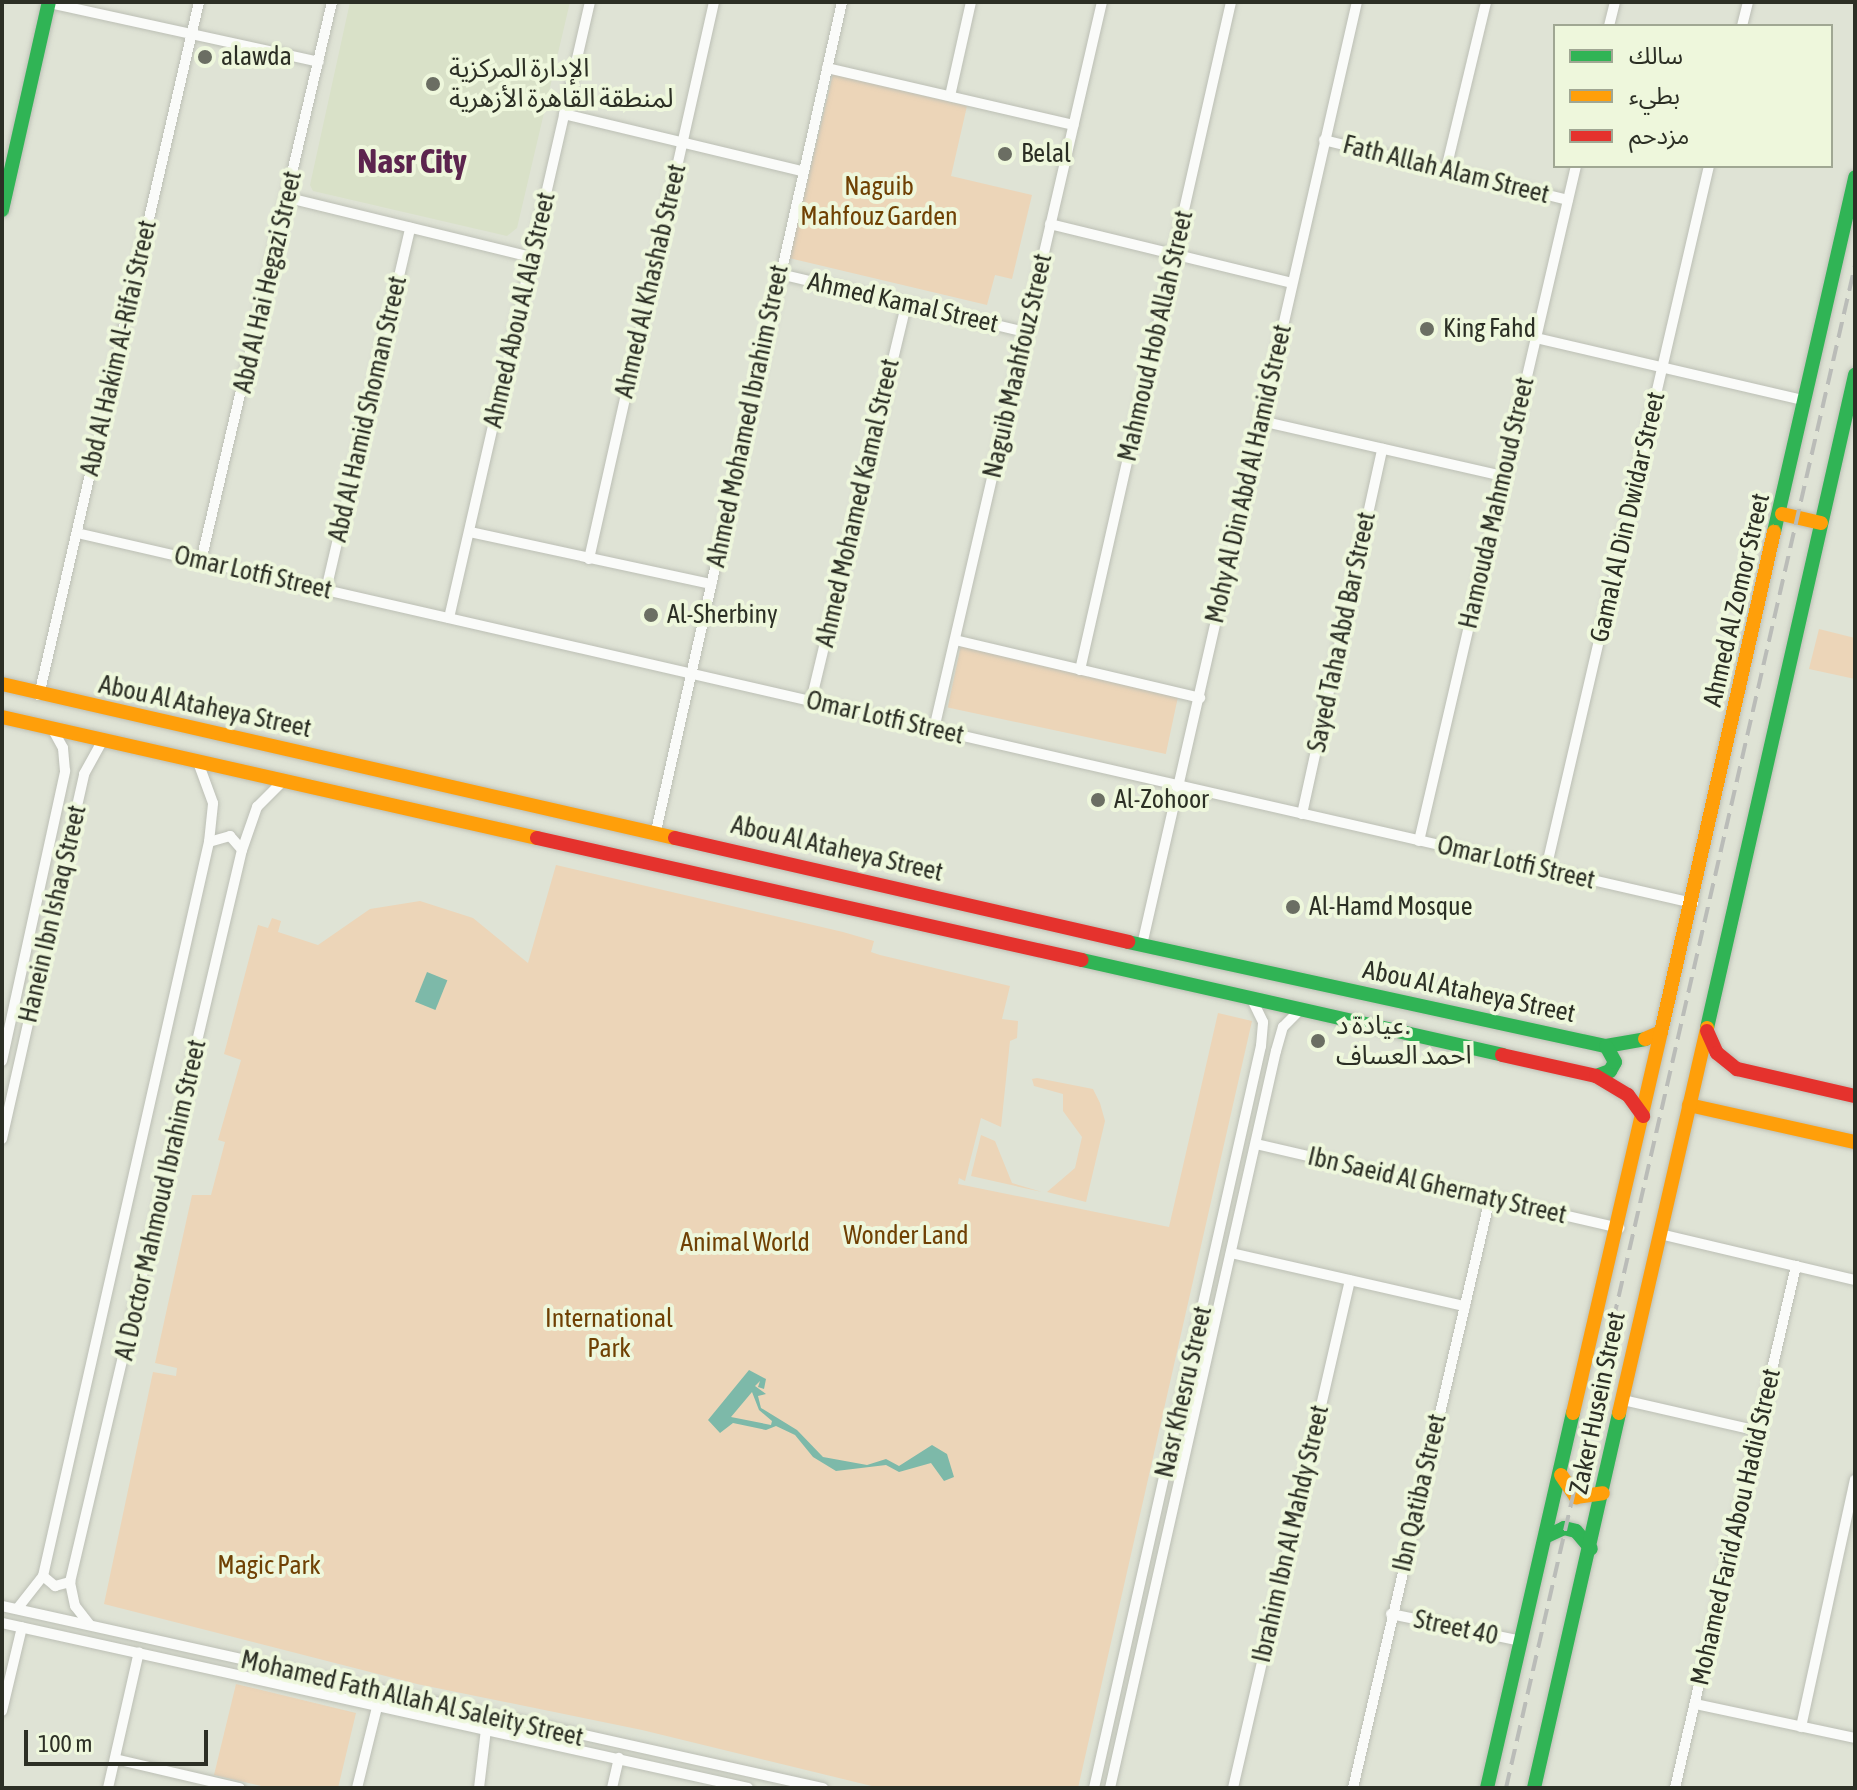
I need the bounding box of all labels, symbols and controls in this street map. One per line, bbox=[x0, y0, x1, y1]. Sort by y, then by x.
legend bbox=[1553, 24, 1833, 168]
place label: alawda bbox=[221, 41, 292, 73]
text: سالك bbox=[1629, 42, 1683, 69]
marker: alawda bbox=[196, 48, 214, 66]
place label: الإدارة المركزية لمنطقة القاهرة الأزهرية bbox=[449, 53, 674, 114]
marker: الإدارة المركزية لمنطقة القاهرة الأزهرية bbox=[424, 75, 442, 93]
text: بطيء bbox=[1629, 82, 1680, 109]
text: مزدحم bbox=[1629, 122, 1689, 149]
street label: Fath Allah Alam Street bbox=[1340, 129, 1552, 211]
place label: Belal bbox=[1021, 138, 1071, 170]
district label: Nasr City bbox=[357, 141, 467, 181]
marker: Belal bbox=[996, 145, 1014, 163]
street label: Ahmed Al Khashab Street bbox=[609, 161, 693, 401]
street label: Abd Al Hai Hegazi Street bbox=[227, 168, 309, 396]
park label: Naguib Mahfouz Garden bbox=[800, 171, 958, 232]
street label: Ahmed Abou Al Ala Street bbox=[478, 189, 562, 431]
street label: Mahmoud Hob Allah Street bbox=[1112, 208, 1200, 464]
street label: Abd Al Hakim Al-Rifai Street bbox=[74, 217, 164, 479]
street label: Naguib Maahfouz Street bbox=[977, 251, 1059, 481]
street label: Ahmed Mohamed Ibrahim Street bbox=[701, 262, 795, 570]
street label: Ahmed Kamal Street bbox=[805, 266, 1001, 340]
street label: Abd Al Hamid Shoman Street bbox=[322, 273, 414, 545]
place label: King Fahd bbox=[1443, 313, 1536, 345]
marker: King Fahd bbox=[1418, 320, 1436, 338]
street label: Mohy Al Din Abd Al Hamid Street bbox=[1199, 322, 1299, 626]
street label: Ahmed Mohamed Kamal Street bbox=[810, 356, 906, 650]
street label: Hamouda Mahmoud Street bbox=[1453, 374, 1541, 632]
street label: Gamal Al Din Dwidar Street bbox=[1584, 389, 1672, 645]
street label: Ahmed Al Zomor Street bbox=[1697, 490, 1777, 710]
street label: Sayed Taha Abd Bar Street bbox=[1301, 509, 1383, 755]
street label: Omar Lotfi Street bbox=[171, 540, 335, 606]
place label: Al-Sherbiny bbox=[667, 599, 778, 631]
marker: Al-Sherbiny bbox=[642, 606, 660, 624]
street label: Abou Al Ataheya Street bbox=[96, 669, 314, 745]
street label: Omar Lotfi Street bbox=[803, 685, 967, 751]
place label: Al-Zohoor bbox=[1114, 784, 1209, 816]
marker: Al-Zohoor bbox=[1089, 791, 1107, 809]
street label: Hanein Ibn Ishaq Street bbox=[13, 802, 93, 1026]
street label: Abou Al Ataheya Street bbox=[728, 809, 946, 889]
street label: Omar Lotfi Street bbox=[1434, 830, 1598, 896]
place label: Al-Hamd Mosque bbox=[1309, 891, 1472, 923]
marker: Al-Hamd Mosque bbox=[1284, 898, 1302, 916]
street label: Abou Al Ataheya Street bbox=[1360, 954, 1578, 1030]
place label: عيادة د. احمد العساف bbox=[1336, 1010, 1472, 1072]
marker: عيادة د. احمد العساف bbox=[1307, 1030, 1329, 1052]
street label: Al Doctor Mahmoud Ibrahim Street bbox=[109, 1037, 213, 1363]
street label: Ibn Saeid Al Ghernaty Street bbox=[1305, 1141, 1569, 1231]
park label: Wonder Land bbox=[843, 1220, 969, 1252]
park label: Animal World bbox=[680, 1227, 810, 1259]
park label: International Park bbox=[545, 1303, 673, 1364]
street label: Nasr Khesru Street bbox=[1149, 1303, 1219, 1481]
street label: Zaker Husein Street bbox=[1563, 1309, 1633, 1497]
street label: Mohamed Farid Abou Hadid Street bbox=[1684, 1366, 1788, 1688]
street label: Ibrahim Ibn Al Mahdy Street bbox=[1246, 1402, 1336, 1666]
street label: Ibn Qatiba Street bbox=[1387, 1411, 1453, 1575]
park label: Magic Park bbox=[217, 1550, 321, 1582]
street label: Street 40 bbox=[1411, 1604, 1501, 1652]
street label: Mohamed Fath Allah Al Saleity Street bbox=[238, 1644, 586, 1754]
scale bar bbox=[28, 1714, 212, 1764]
text: 100 m bbox=[38, 1730, 92, 1757]

